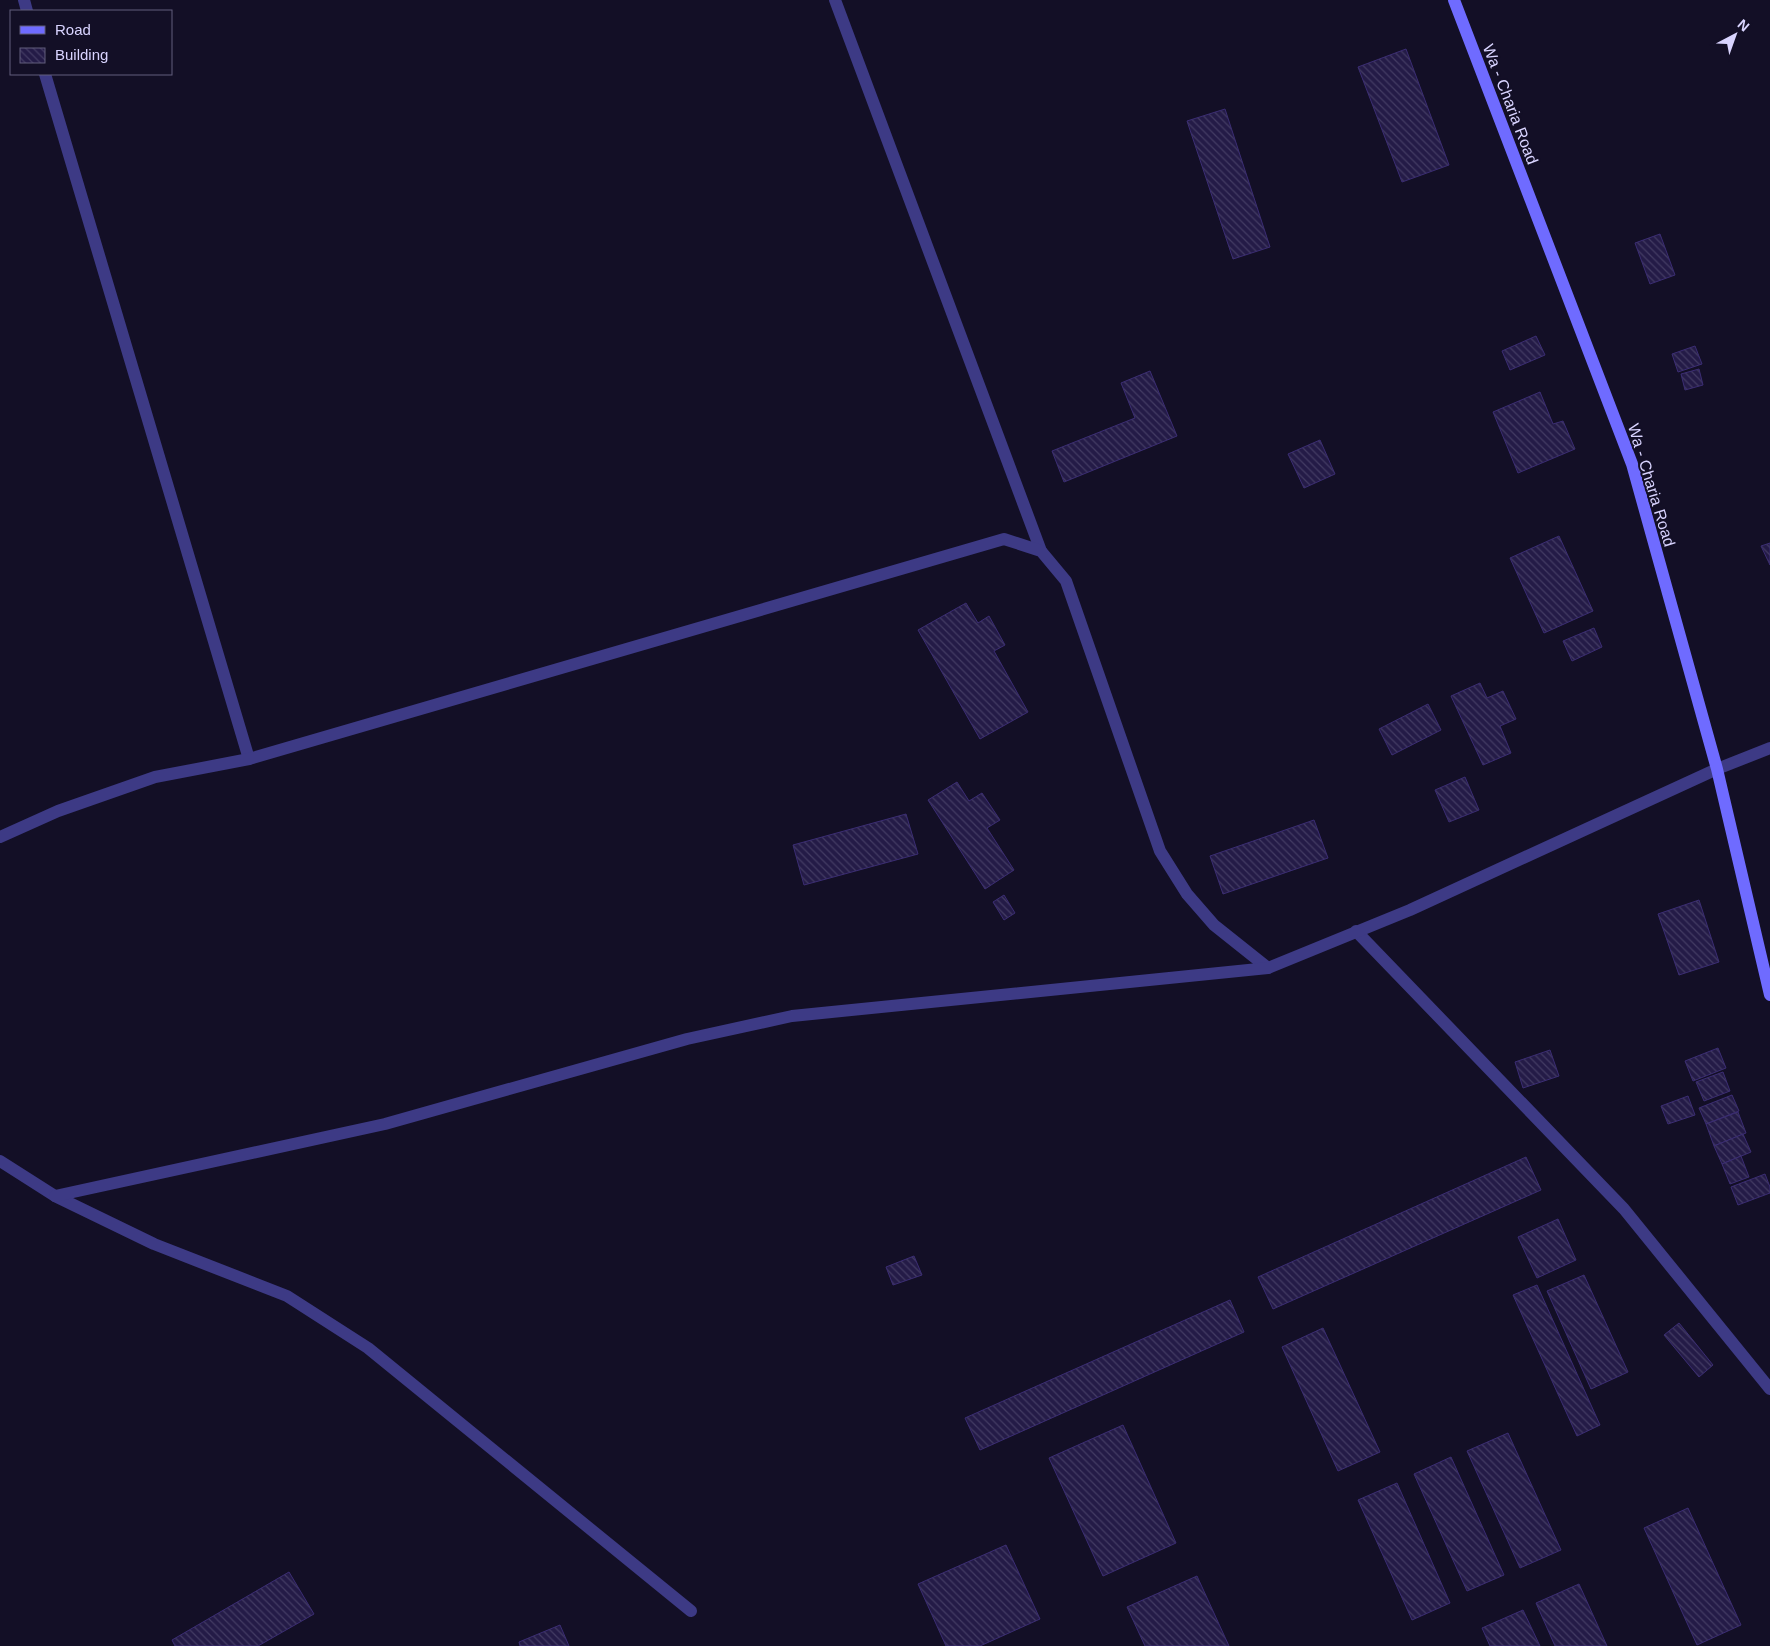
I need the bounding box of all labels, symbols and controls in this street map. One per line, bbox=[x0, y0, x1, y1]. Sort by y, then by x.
legend bbox=[10, 10, 172, 75]
north arrow bbox=[1710, 10, 1760, 60]
text: N bbox=[1734, 16, 1753, 35]
text: Road bbox=[55, 21, 91, 38]
street label: Wa - Charia Road bbox=[1480, 42, 1541, 167]
text: Building bbox=[55, 46, 108, 63]
street label: Wa - Charia Road bbox=[1625, 422, 1678, 549]

